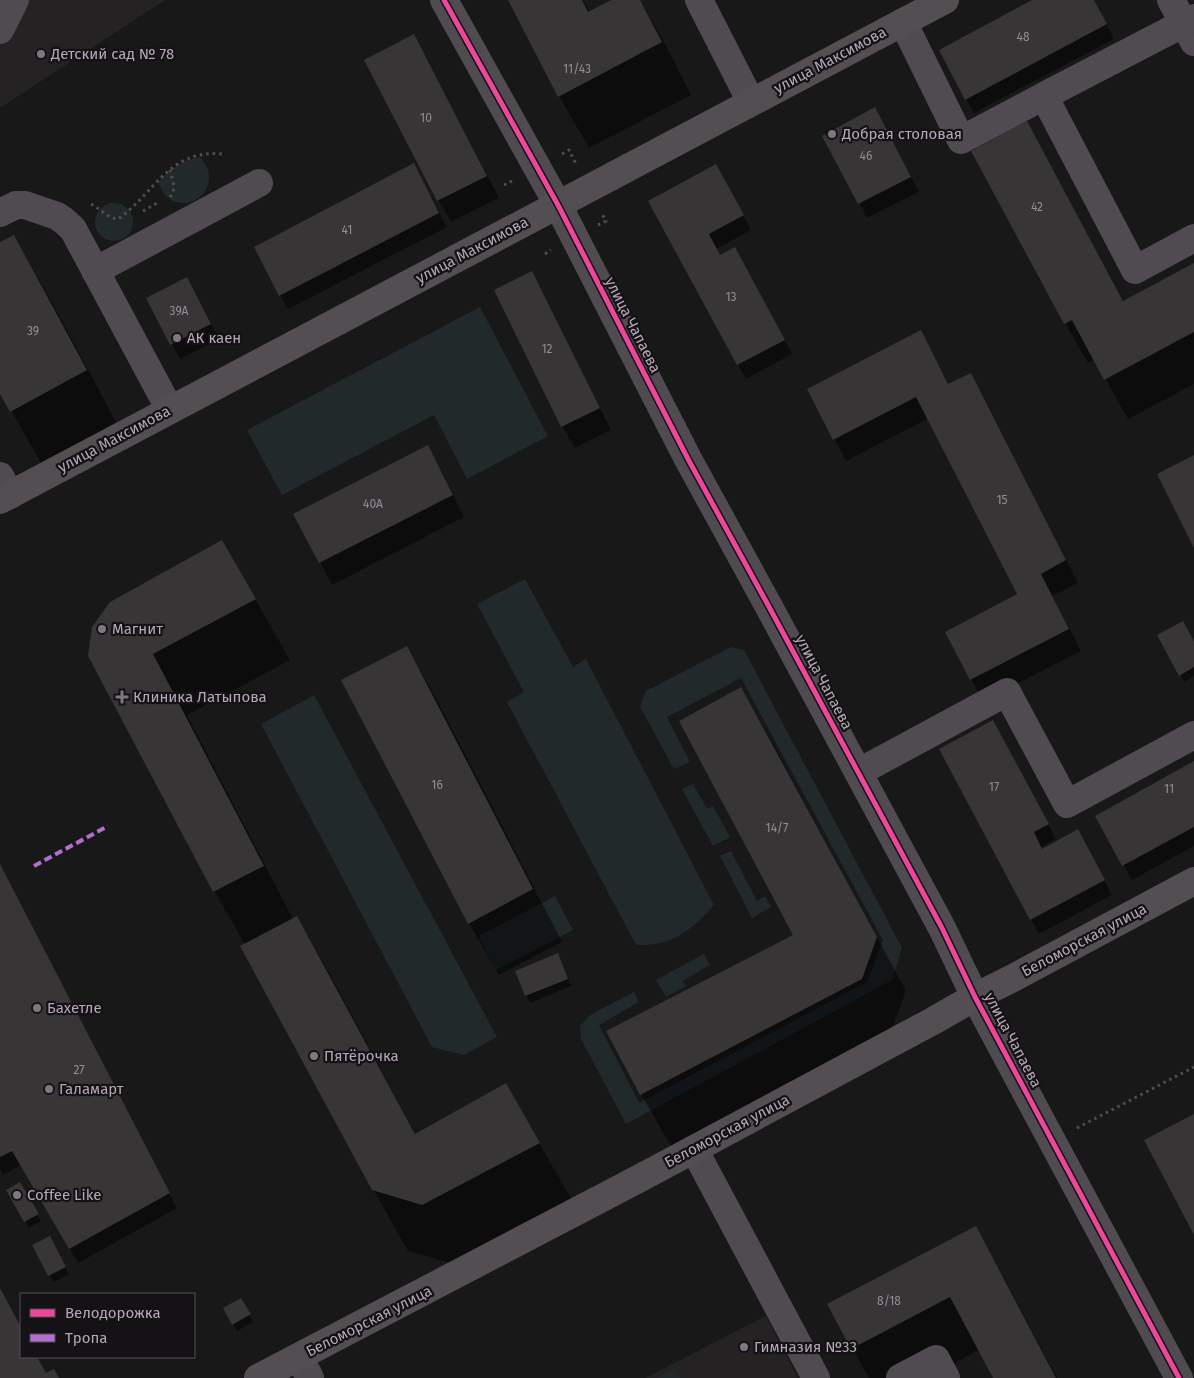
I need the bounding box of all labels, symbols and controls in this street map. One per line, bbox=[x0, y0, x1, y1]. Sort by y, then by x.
street label: улица Максимова bbox=[771, 23, 889, 97]
house number: 48 bbox=[1017, 30, 1030, 44]
place label: Детский сад № 78 bbox=[50, 45, 174, 63]
marker: Детский сад № 78 bbox=[35, 48, 47, 60]
house number: 11/43 bbox=[563, 62, 591, 76]
house number: 10 bbox=[420, 111, 432, 125]
place label: Добрая столовая bbox=[841, 125, 962, 143]
marker: Добрая столовая bbox=[826, 128, 838, 140]
house number: 46 bbox=[860, 149, 872, 163]
house number: 42 bbox=[1031, 200, 1043, 214]
street label: улица Максимова bbox=[413, 213, 531, 287]
house number: 41 bbox=[342, 223, 352, 237]
street label: улица Чапаева bbox=[601, 274, 665, 376]
house number: 13 bbox=[725, 290, 737, 304]
house number: 39А bbox=[170, 304, 189, 318]
house number: 39 bbox=[27, 324, 39, 338]
place label: АК каен bbox=[187, 329, 241, 347]
marker: АК каен bbox=[171, 332, 183, 344]
house number: 12 bbox=[541, 342, 553, 356]
street label: улица Максимова bbox=[55, 402, 173, 476]
house number: 15 bbox=[996, 493, 1008, 507]
house number: 40А bbox=[363, 497, 383, 511]
place label: Магнит bbox=[112, 620, 163, 638]
marker: Магнит bbox=[96, 623, 108, 635]
street label: улица Чапаева bbox=[791, 632, 857, 732]
place label: Клиника Латыпова bbox=[133, 688, 267, 706]
marker: Клиника Латыпова bbox=[115, 690, 129, 704]
house number: 16 bbox=[431, 778, 443, 792]
house number: 17 bbox=[989, 780, 999, 794]
house number: 11 bbox=[1164, 782, 1174, 796]
house number: 14/7 bbox=[766, 821, 788, 835]
street label: Беломорская улица bbox=[1019, 899, 1149, 981]
street label: улица Чапаева bbox=[980, 990, 1046, 1090]
place label: Бахетле bbox=[47, 999, 102, 1017]
marker: Бахетле bbox=[31, 1002, 43, 1014]
place label: Пятёрочка bbox=[324, 1047, 399, 1065]
marker: Пятёрочка bbox=[308, 1050, 320, 1062]
house number: 27 bbox=[73, 1063, 85, 1077]
place label: Галамарт bbox=[59, 1080, 124, 1098]
marker: Галамарт bbox=[43, 1083, 55, 1095]
street label: Беломорская улица bbox=[662, 1090, 792, 1172]
place label: Coffee Like bbox=[27, 1186, 102, 1204]
marker: Coffee Like bbox=[11, 1189, 23, 1201]
street label: Беломорская улица bbox=[303, 1281, 435, 1361]
legend bbox=[20, 1293, 195, 1358]
house number: 8/18 bbox=[877, 1294, 901, 1308]
text: Велодорожка bbox=[65, 1304, 161, 1322]
text: Тропа bbox=[65, 1329, 107, 1347]
place label: Гимназия №33 bbox=[754, 1338, 857, 1356]
marker: Гимназия №33 bbox=[738, 1341, 750, 1353]

